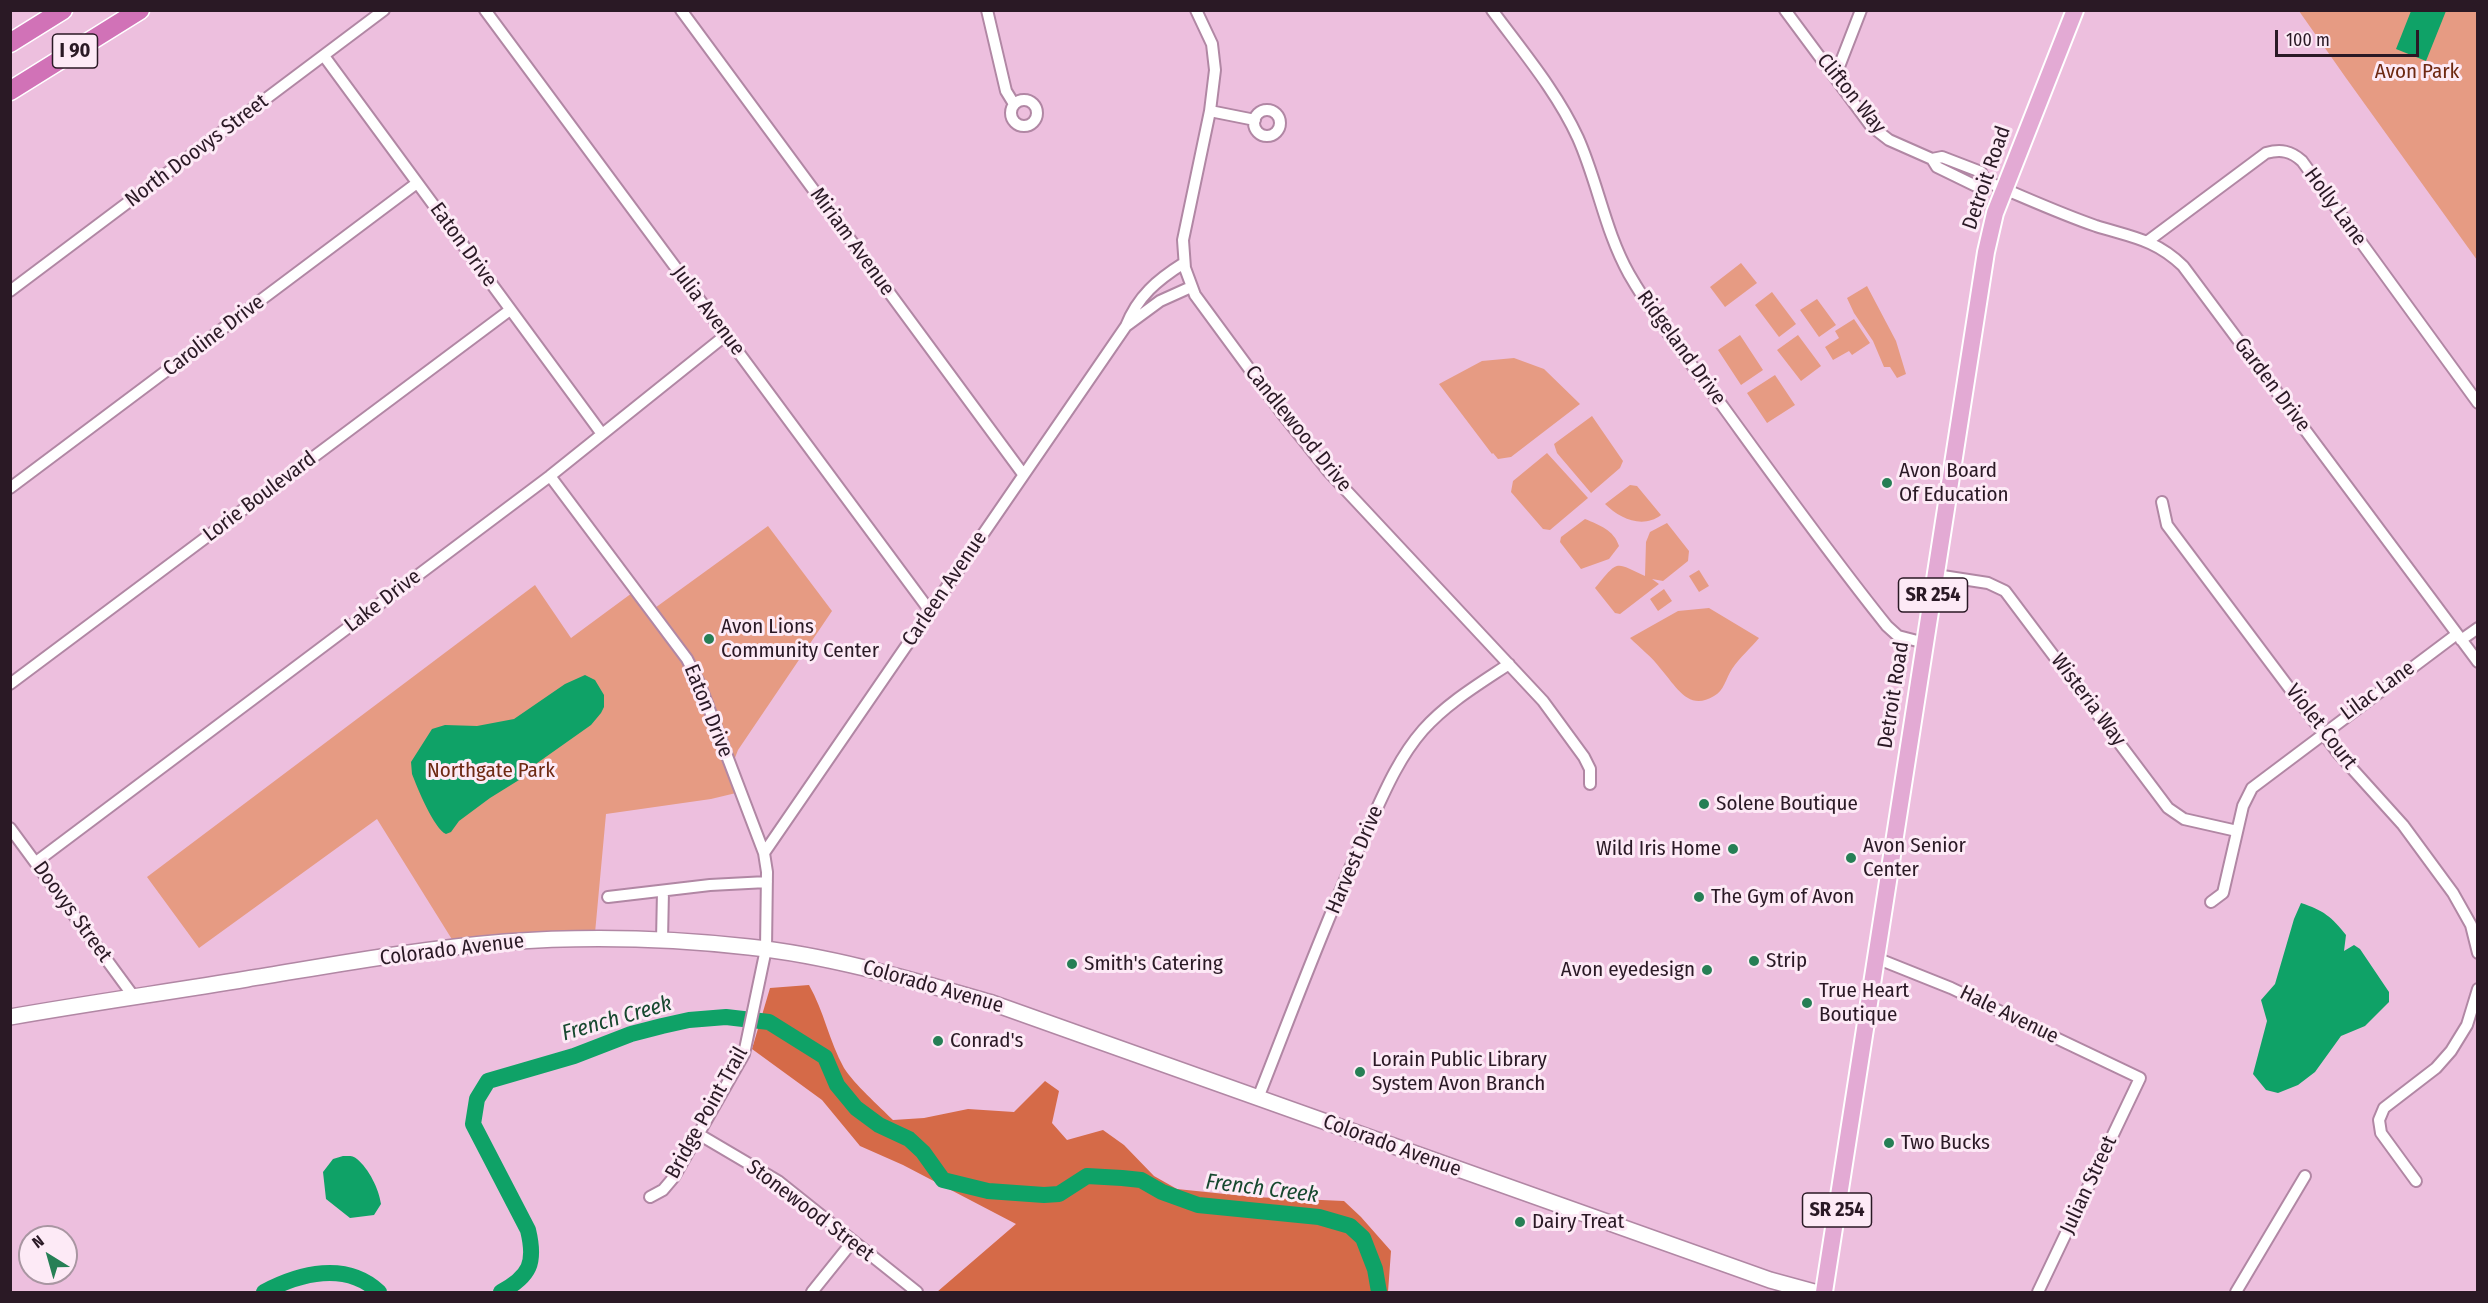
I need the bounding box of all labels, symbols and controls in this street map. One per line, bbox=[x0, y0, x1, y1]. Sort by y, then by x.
scale bar bbox=[2278, 18, 2422, 56]
text: 100 m bbox=[2286, 29, 2330, 51]
road number: I 90 bbox=[52, 34, 98, 68]
street label: Clifton Way bbox=[1811, 49, 1891, 139]
park label: Avon Park bbox=[2375, 59, 2459, 85]
street label: North Doovys Street bbox=[121, 89, 273, 213]
street label: Detroit Road bbox=[1958, 123, 2016, 233]
street label: Holly Lane bbox=[2298, 163, 2372, 251]
street label: Miriam Avenue bbox=[804, 183, 900, 301]
street label: Eaton Drive bbox=[424, 198, 502, 292]
street label: Julia Avenue bbox=[666, 261, 750, 361]
street label: Ridgeland Drive bbox=[1631, 286, 1731, 410]
street label: Caroline Drive bbox=[158, 290, 270, 382]
street label: Garden Drive bbox=[2228, 333, 2316, 437]
street label: Candlewood Drive bbox=[1239, 361, 1357, 497]
street label: Lorie Boulevard bbox=[199, 446, 321, 548]
place label: Avon Board Of Education bbox=[1899, 458, 2009, 508]
marker: Avon Board Of Education bbox=[1880, 476, 1894, 490]
street label: Carleen Avenue bbox=[897, 527, 993, 651]
street label: Lake Drive bbox=[340, 564, 426, 638]
road number: SR 254 bbox=[1898, 578, 1968, 612]
place label: Avon Lions Community Center bbox=[721, 614, 879, 664]
marker: Avon Lions Community Center bbox=[702, 632, 716, 646]
street label: Detroit Road bbox=[1873, 640, 1915, 750]
street label: Wisteria Way bbox=[2045, 649, 2131, 751]
street label: Lilac Lane bbox=[2336, 656, 2420, 726]
street label: Eaton Drive bbox=[678, 661, 738, 761]
street label: Violet Court bbox=[2280, 679, 2362, 775]
park label: Northgate Park bbox=[427, 758, 555, 784]
place label: Solene Boutique bbox=[1716, 791, 1858, 817]
marker: Solene Boutique bbox=[1697, 797, 1711, 811]
street label: Harvest Drive bbox=[1321, 802, 1389, 918]
place label: Avon Senior Center bbox=[1863, 833, 1966, 883]
place label: Wild Iris Home bbox=[1596, 836, 1721, 862]
marker: Wild Iris Home bbox=[1726, 842, 1740, 856]
marker: Avon Senior Center bbox=[1844, 851, 1858, 865]
street label: Doovys Street bbox=[27, 857, 117, 967]
place label: The Gym of Avon bbox=[1711, 884, 1854, 910]
marker: The Gym of Avon bbox=[1692, 890, 1706, 904]
street label: Colorado Avenue bbox=[378, 929, 526, 971]
place label: Strip bbox=[1766, 948, 1807, 974]
place label: Smith's Catering bbox=[1084, 951, 1223, 977]
marker: Strip bbox=[1747, 954, 1761, 968]
street label: Colorado Avenue bbox=[860, 955, 1006, 1019]
marker: Smith's Catering bbox=[1065, 957, 1079, 971]
place label: Avon eyedesign bbox=[1561, 957, 1695, 983]
marker: Avon eyedesign bbox=[1700, 963, 1714, 977]
place label: True Heart Boutique bbox=[1819, 978, 1909, 1028]
street label: Hale Avenue bbox=[1956, 980, 2062, 1050]
water label: French Creek bbox=[559, 991, 675, 1047]
marker: True Heart Boutique bbox=[1800, 996, 1814, 1010]
place label: Conrad's bbox=[950, 1028, 1024, 1054]
marker: Conrad's bbox=[931, 1034, 945, 1048]
street label: Bridge Point Trail bbox=[660, 1043, 754, 1183]
place label: Lorain Public Library System Avon Branch bbox=[1372, 1047, 1547, 1097]
marker: Lorain Public Library System Avon Branch bbox=[1353, 1065, 1367, 1079]
street label: Colorado Avenue bbox=[1320, 1109, 1464, 1183]
place label: Two Bucks bbox=[1901, 1130, 1990, 1156]
street label: Julian Street bbox=[2055, 1132, 2123, 1238]
marker: Two Bucks bbox=[1882, 1136, 1896, 1150]
street label: Stonewood Street bbox=[741, 1155, 879, 1267]
water label: French Creek bbox=[1204, 1169, 1320, 1209]
road number: SR 254 bbox=[1802, 1193, 1872, 1227]
place label: Dairy Treat bbox=[1532, 1209, 1624, 1235]
marker: Dairy Treat bbox=[1513, 1215, 1527, 1229]
north arrow bbox=[18, 1225, 78, 1285]
text: N bbox=[29, 1231, 48, 1252]

